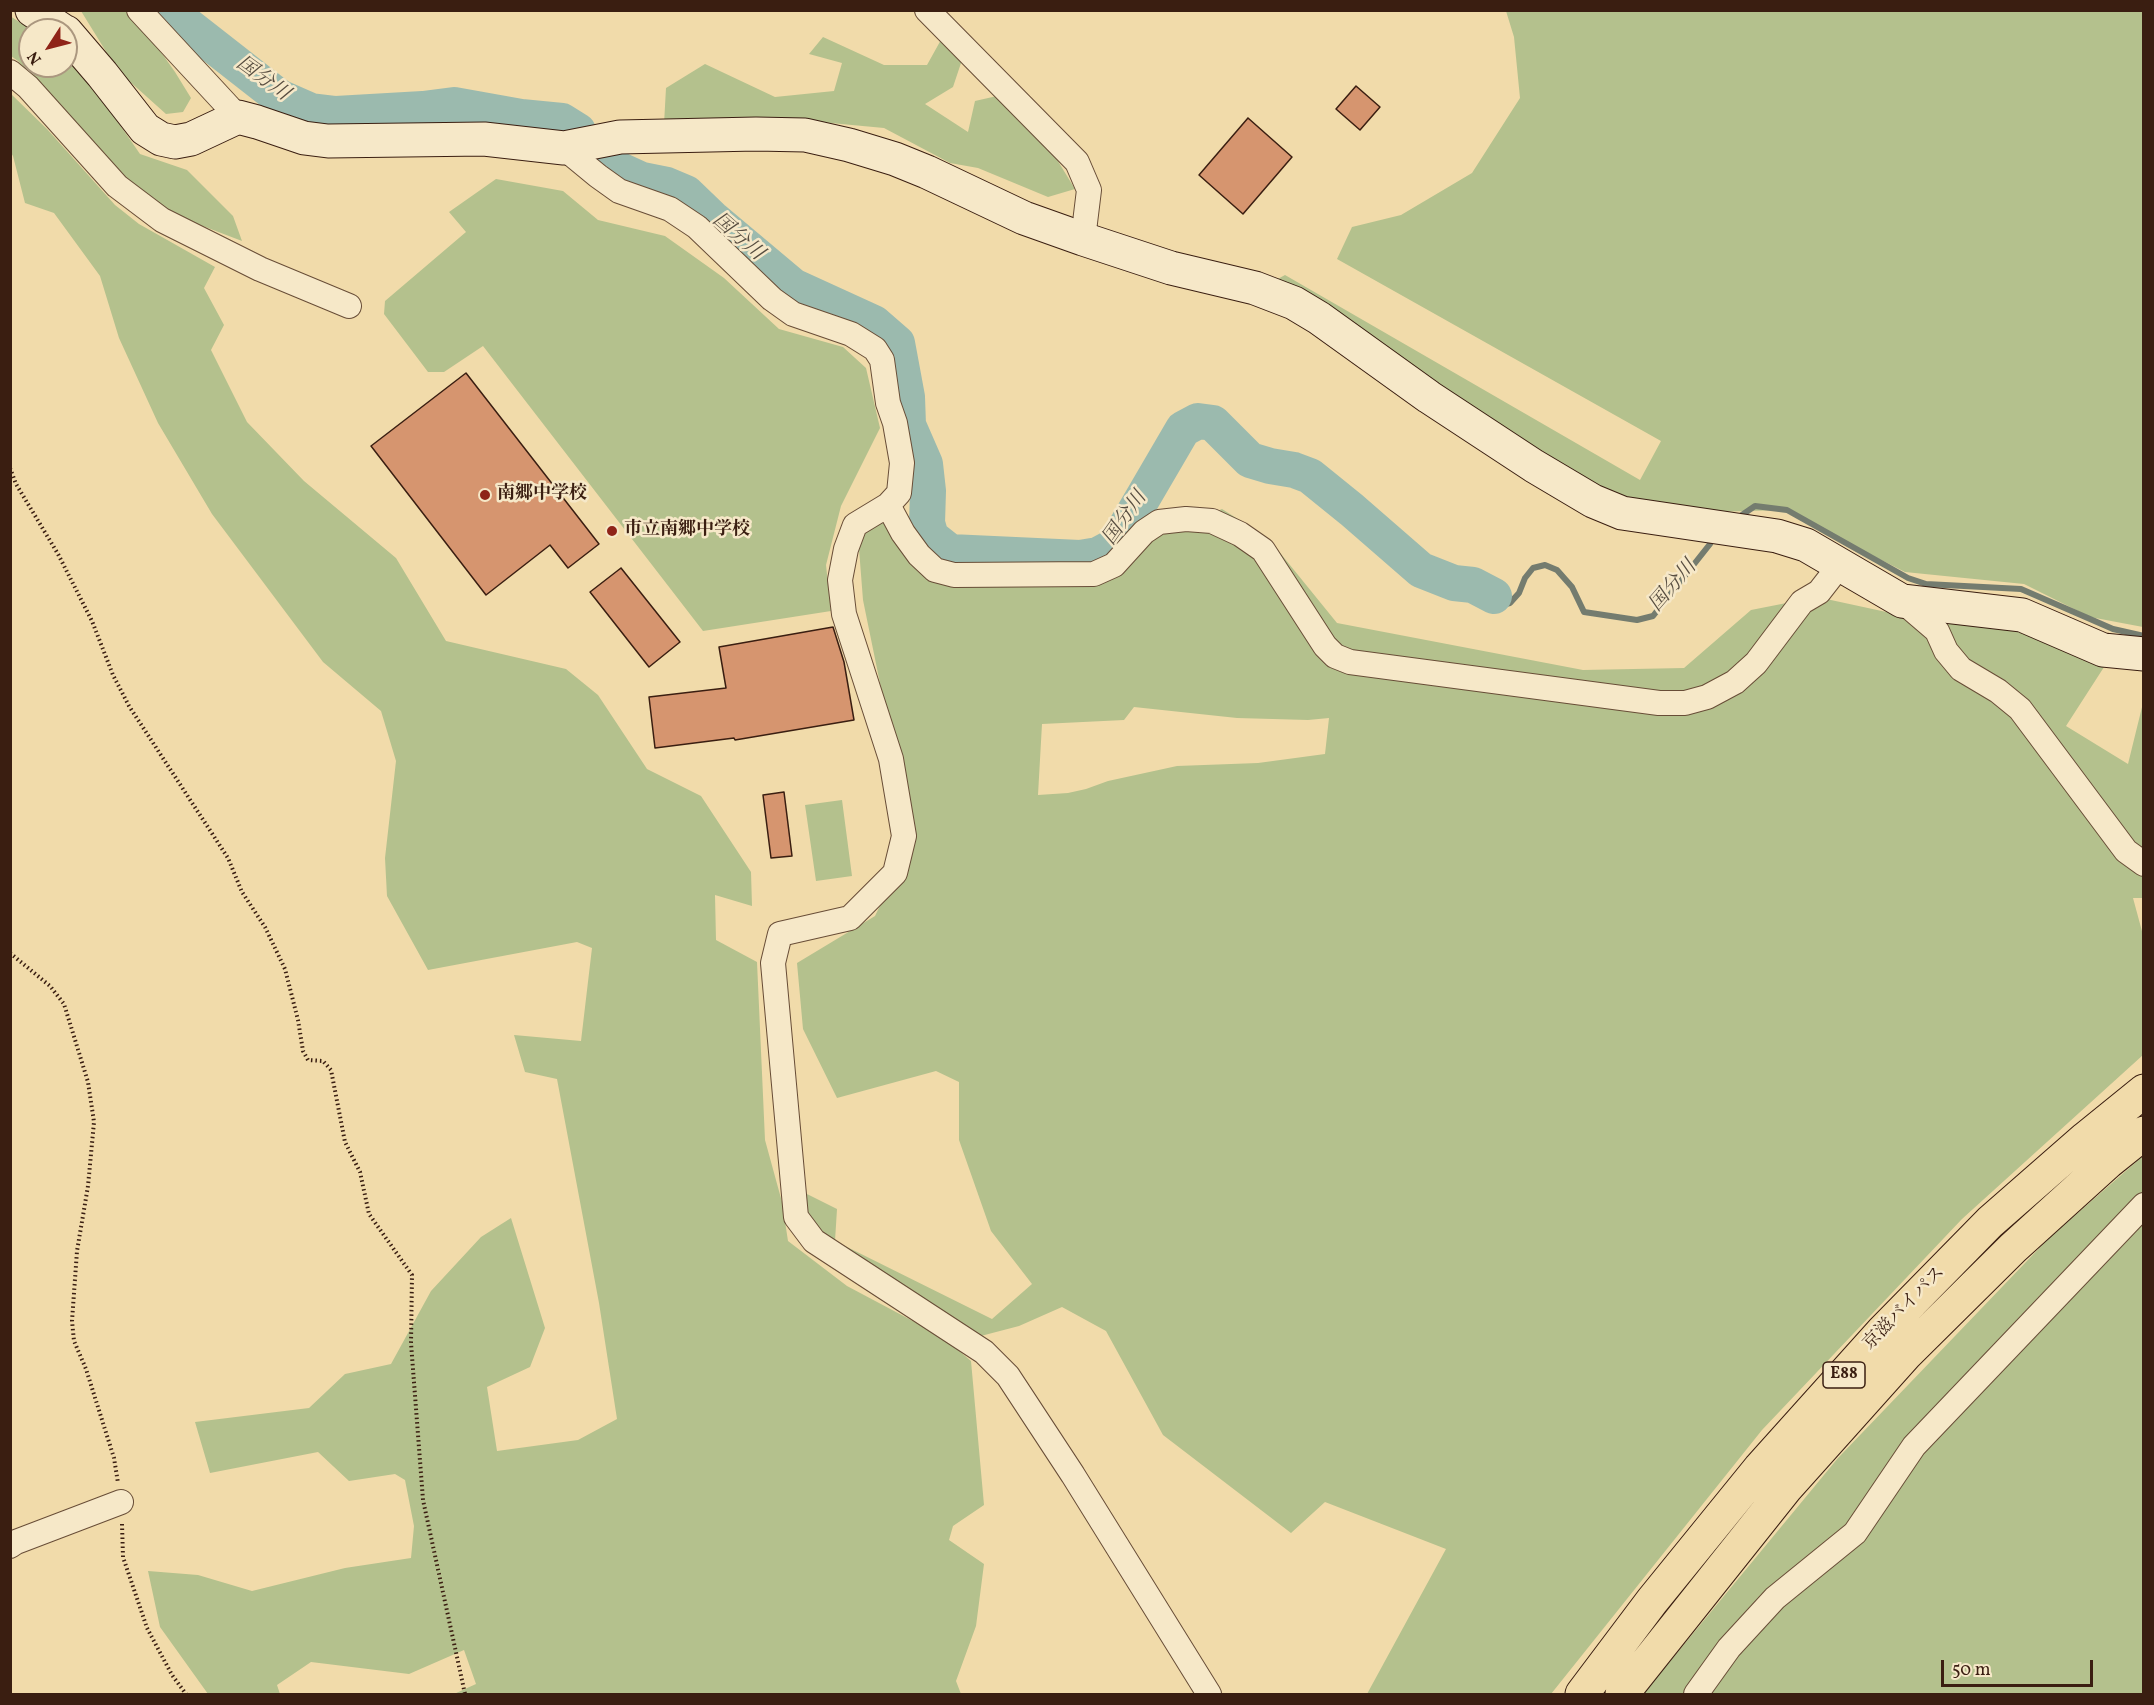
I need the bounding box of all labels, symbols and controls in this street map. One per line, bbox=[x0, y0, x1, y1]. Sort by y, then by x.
north arrow bbox=[18, 18, 78, 78]
text: N bbox=[23, 46, 47, 69]
water label: 国分川 bbox=[231, 53, 293, 107]
water label: 国分川 bbox=[706, 209, 768, 267]
place label: 南郷中学校 bbox=[497, 484, 587, 506]
marker: 南郷中学校 bbox=[478, 488, 492, 502]
water label: 国分川 bbox=[1099, 488, 1153, 550]
place label: 市立南郷中学校 bbox=[624, 520, 750, 542]
marker: 市立南郷中学校 bbox=[605, 524, 619, 538]
water label: 国分川 bbox=[1645, 556, 1703, 618]
street label: 京滋バイパス bbox=[1860, 1263, 1950, 1355]
road number: E88 bbox=[1823, 1362, 1865, 1388]
scale bar bbox=[1944, 1648, 2096, 1686]
text: 50 m bbox=[1952, 1658, 1991, 1683]

